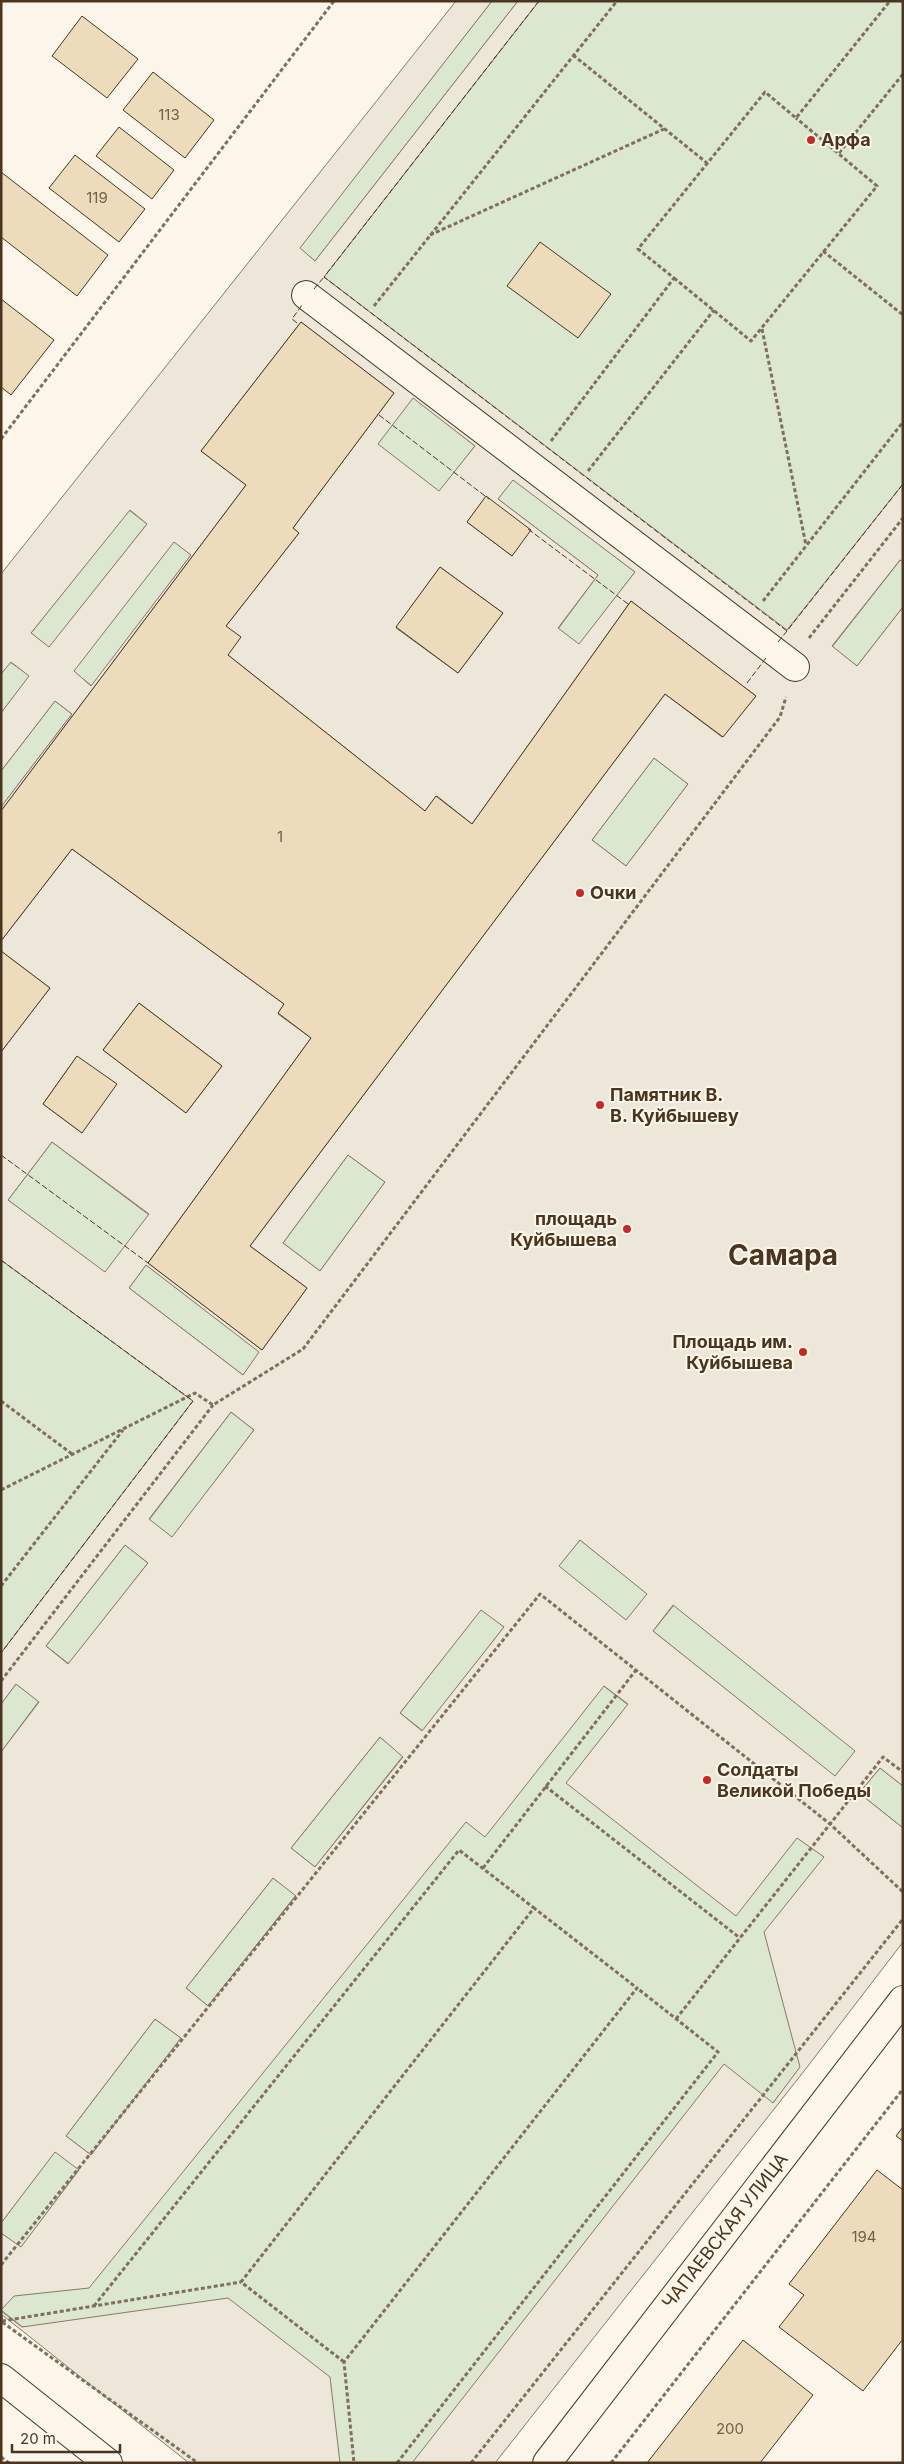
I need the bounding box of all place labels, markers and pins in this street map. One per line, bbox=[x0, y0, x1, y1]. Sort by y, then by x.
place label: Арфа bbox=[821, 129, 871, 150]
marker: Арфа bbox=[805, 134, 817, 146]
place label: Очки bbox=[590, 882, 636, 903]
marker: Очки bbox=[574, 887, 586, 899]
place label: Памятник В. В. Куйбышеву bbox=[610, 1084, 739, 1126]
marker: Памятник В. В. Куйбышеву bbox=[594, 1099, 606, 1111]
place label: площадь Куйбышева bbox=[510, 1208, 617, 1250]
marker: площадь Куйбышева bbox=[621, 1223, 633, 1235]
place label: Площадь им. Куйбышева bbox=[672, 1331, 793, 1373]
marker: Площадь им. Куйбышева bbox=[797, 1346, 809, 1358]
place label: Солдаты Великой Победы bbox=[717, 1759, 871, 1801]
marker: Солдаты Великой Победы bbox=[701, 1774, 713, 1786]

